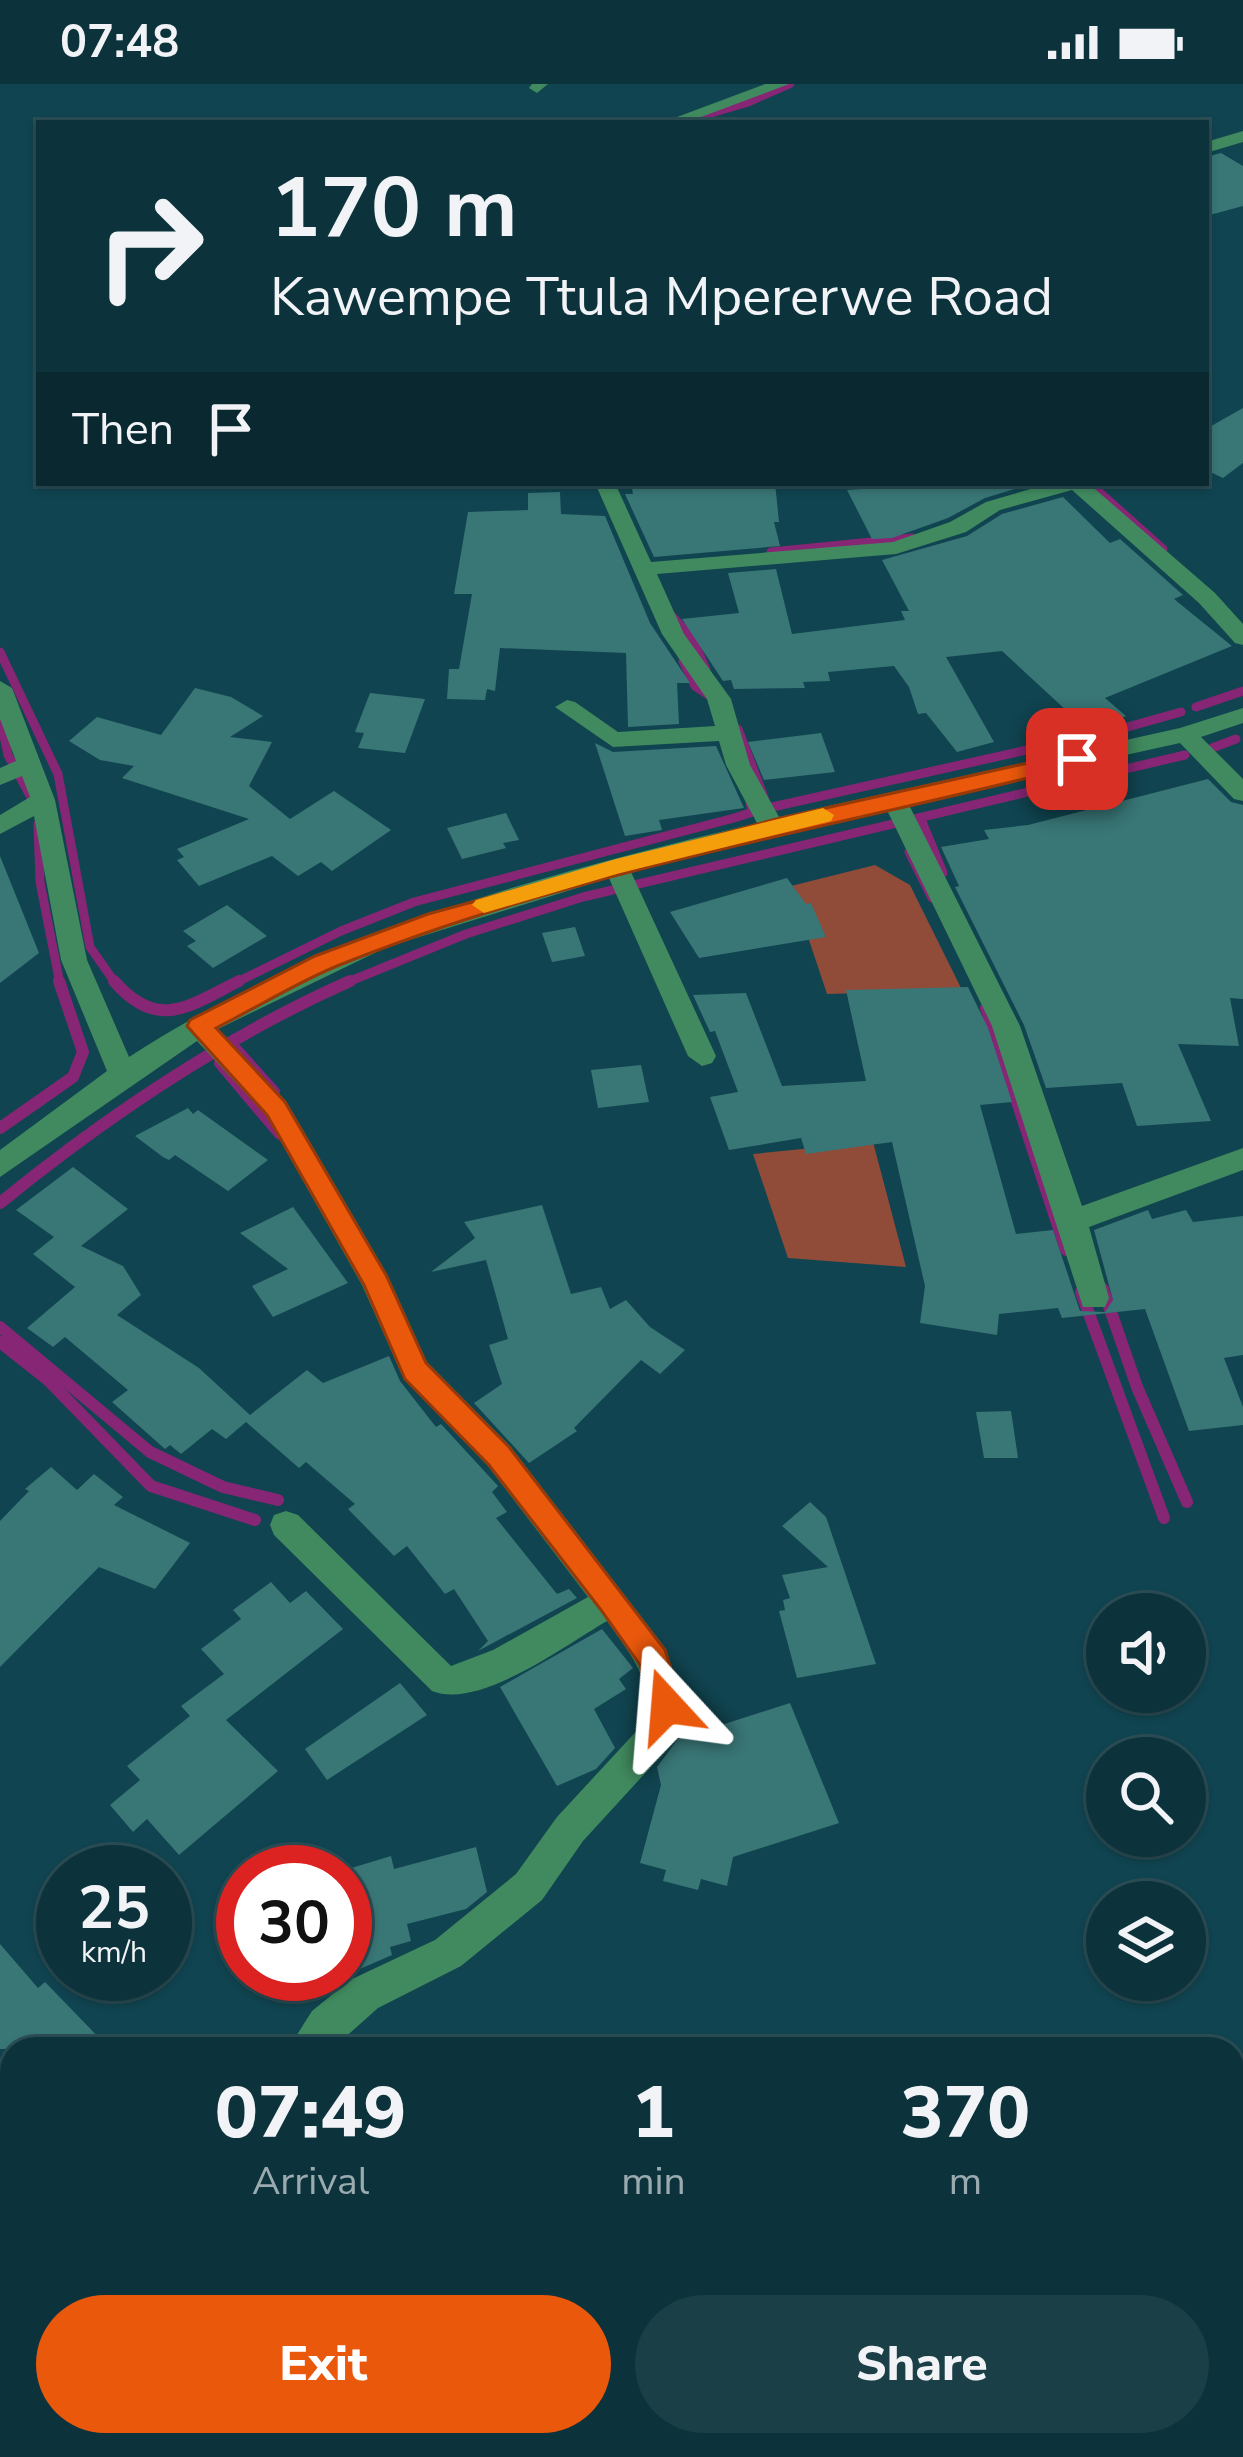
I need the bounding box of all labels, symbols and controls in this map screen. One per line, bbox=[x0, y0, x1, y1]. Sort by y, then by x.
text: 07:48 bbox=[60, 12, 179, 73]
text: 170 m bbox=[270, 151, 518, 266]
icon: right bbox=[72, 168, 228, 324]
text: Kawempe Ttula Mpererwe Road bbox=[270, 260, 1053, 334]
icon: arrive bbox=[198, 396, 264, 462]
text: Then bbox=[72, 399, 174, 460]
pin bbox=[1026, 708, 1128, 810]
icon: arrive bbox=[1044, 726, 1110, 792]
map controls bbox=[1086, 1593, 1206, 2001]
button: sound bbox=[1086, 1593, 1206, 1713]
position arrow bbox=[604, 1643, 730, 1769]
button: search bbox=[1086, 1737, 1206, 1857]
speed limit sign: 30 bbox=[216, 1845, 372, 2001]
text: 25 bbox=[78, 1867, 150, 1949]
button: layers bbox=[1086, 1881, 1206, 2001]
text: km/h bbox=[81, 1932, 147, 1973]
text: 07:49 bbox=[215, 2064, 406, 2162]
text: 1 bbox=[632, 2064, 675, 2162]
text: 370 bbox=[901, 2064, 1030, 2162]
text: Arrival bbox=[252, 2155, 369, 2208]
text: min bbox=[621, 2155, 686, 2208]
text: m bbox=[949, 2155, 982, 2208]
button: Exit bbox=[36, 2295, 611, 2433]
button: Share bbox=[635, 2295, 1209, 2433]

